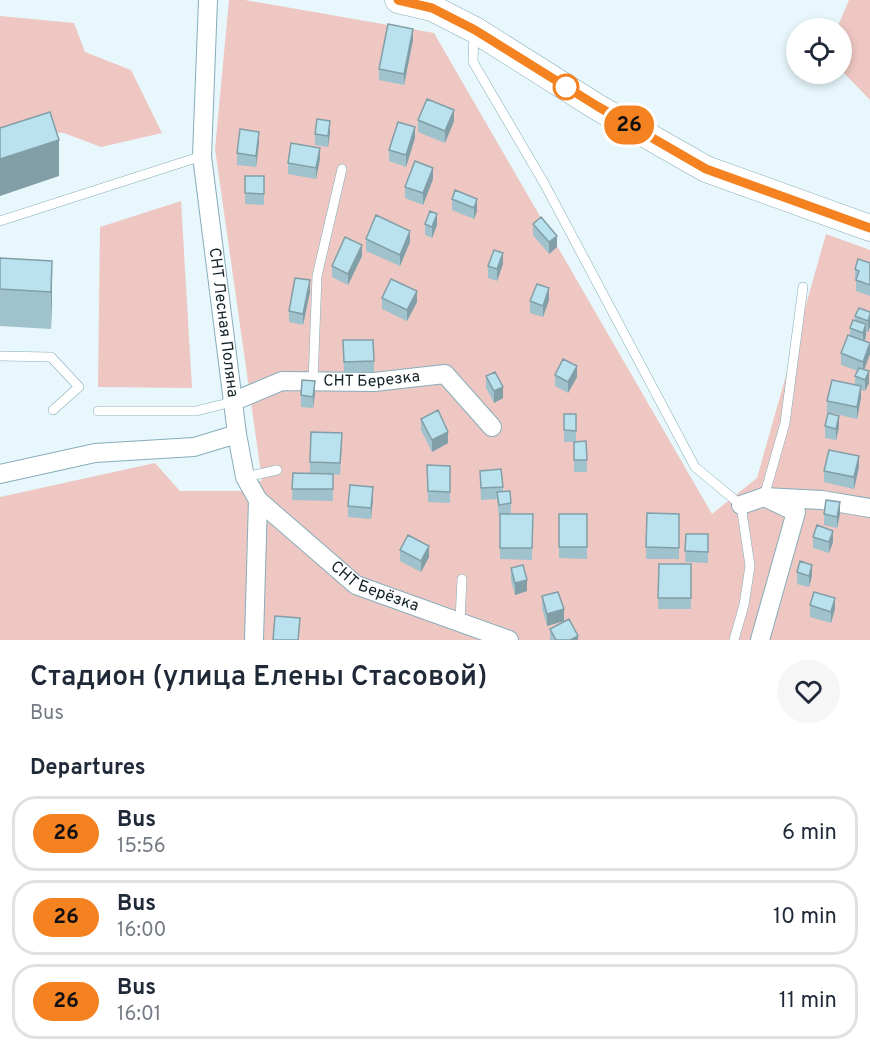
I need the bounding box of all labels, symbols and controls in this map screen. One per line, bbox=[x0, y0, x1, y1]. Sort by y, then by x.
map controls bbox=[786, 18, 852, 84]
button: locate bbox=[786, 18, 852, 84]
unlabelled marker bbox=[553, 74, 579, 100]
line badge: 26 bbox=[602, 106, 656, 144]
text: 26 bbox=[616, 112, 642, 139]
street label: СНТ Лесная Поляна bbox=[204, 247, 242, 399]
street label: СНТ Березка bbox=[323, 367, 421, 392]
street label: СНТ Берёзка bbox=[326, 557, 421, 617]
text: Стадион (улица Елены Стасовой) bbox=[30, 660, 487, 696]
button: heart bbox=[777, 660, 840, 723]
text: Bus bbox=[30, 701, 64, 727]
text: Departures bbox=[30, 755, 146, 782]
text: Bus bbox=[117, 807, 156, 834]
text: 26 bbox=[53, 820, 79, 847]
text: 6 min bbox=[782, 820, 837, 847]
text: 15:56 bbox=[117, 834, 166, 860]
text: Bus bbox=[117, 891, 156, 918]
text: 26 bbox=[53, 904, 79, 931]
text: 10 min bbox=[773, 904, 837, 931]
text: 16:00 bbox=[117, 918, 166, 944]
text: Bus bbox=[117, 975, 156, 1002]
text: 26 bbox=[53, 988, 79, 1015]
text: 11 min bbox=[779, 988, 837, 1015]
text: 16:01 bbox=[117, 1002, 161, 1028]

